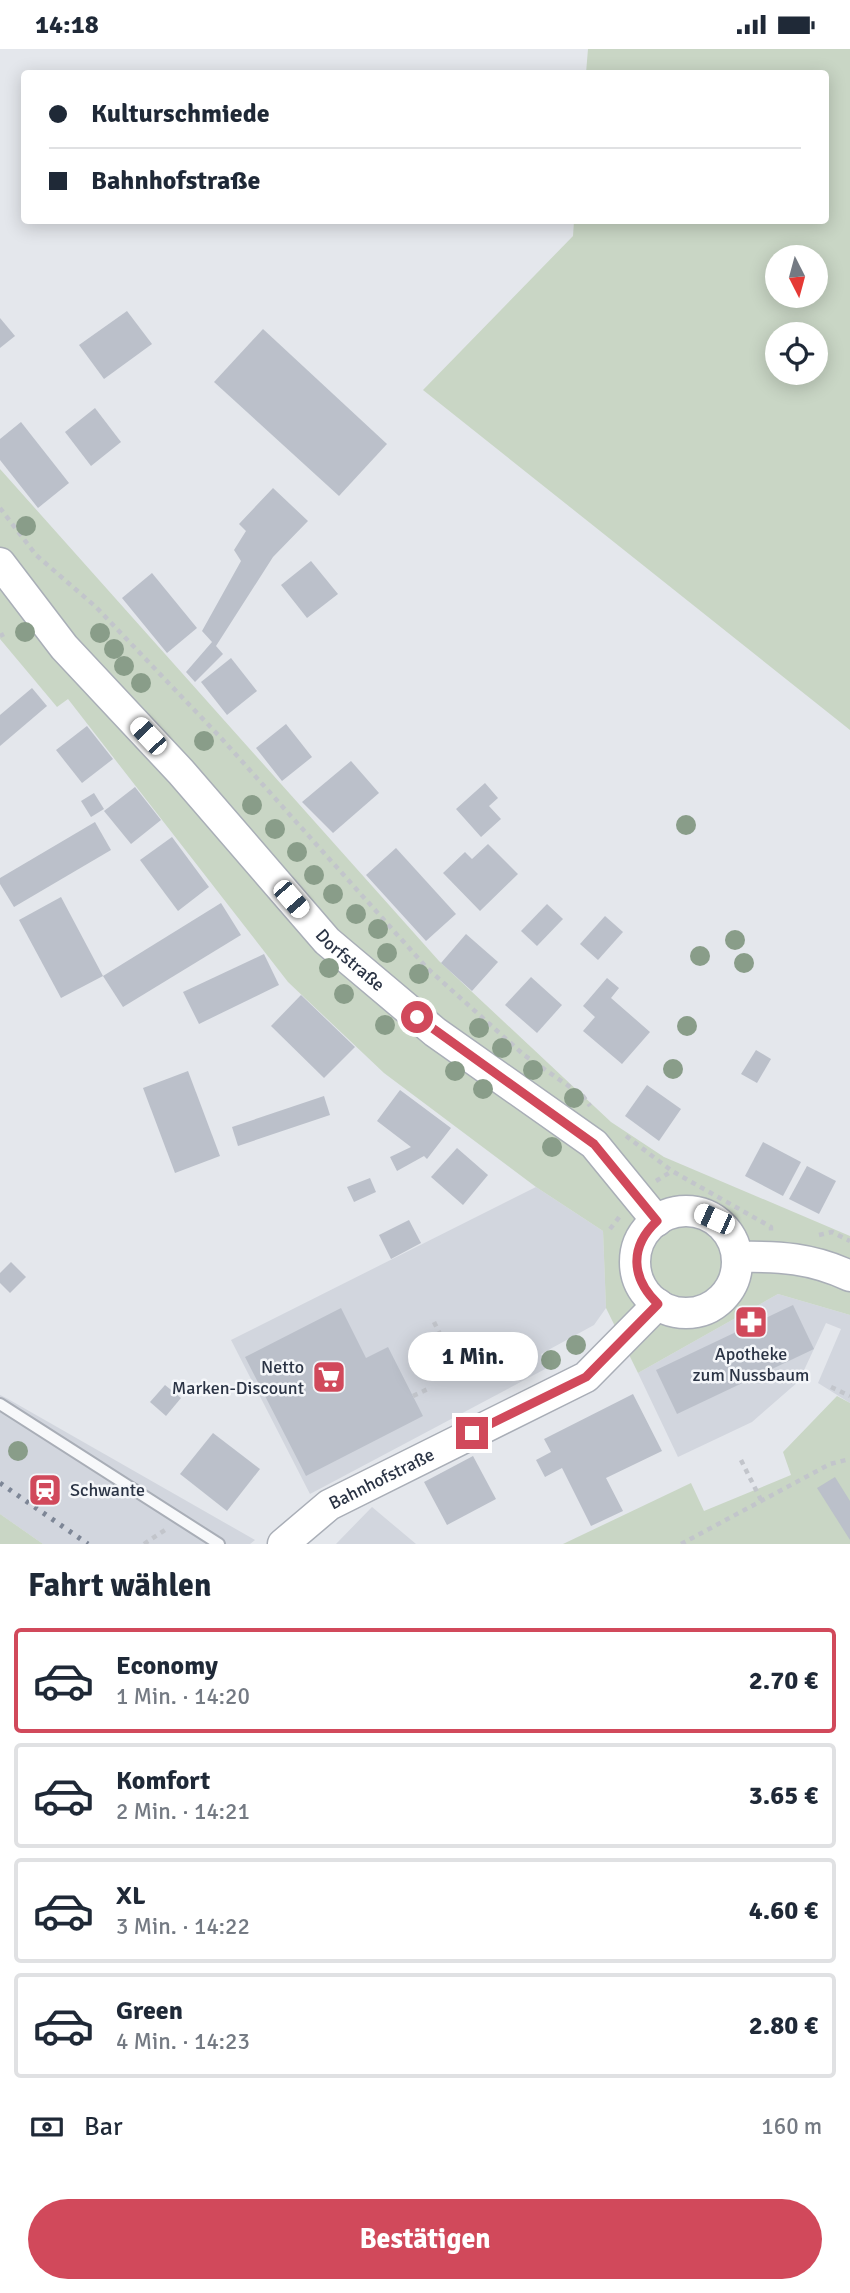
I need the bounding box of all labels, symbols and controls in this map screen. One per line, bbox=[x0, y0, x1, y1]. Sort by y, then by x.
text: 14:18 bbox=[35, 9, 99, 41]
text: Kulturschmiede bbox=[91, 98, 270, 130]
text: Bahnhofstraße bbox=[91, 165, 260, 197]
north arrow bbox=[765, 245, 828, 308]
map controls bbox=[765, 245, 828, 385]
button: locate bbox=[765, 322, 828, 385]
car bbox=[126, 713, 171, 759]
car bbox=[270, 876, 313, 922]
street label: Dorfstraße bbox=[311, 924, 389, 996]
route start bbox=[401, 1001, 433, 1033]
car bbox=[691, 1201, 738, 1237]
pharmacy icon: Apotheke zum Nussbaum bbox=[732, 1303, 770, 1341]
callout: 1 Min. bbox=[407, 1331, 537, 1381]
text: 1 Min. bbox=[442, 1342, 504, 1371]
place label: Apotheke zum Nussbaum bbox=[693, 1343, 809, 1386]
place label: Netto Marken-Discount bbox=[172, 1356, 304, 1399]
supermarket icon: Netto Marken-Discount bbox=[310, 1358, 348, 1396]
route end bbox=[456, 1417, 488, 1449]
street label: Bahnhofstraße bbox=[325, 1443, 438, 1514]
station icon: Schwante bbox=[26, 1471, 64, 1509]
place label: Schwante bbox=[70, 1479, 145, 1501]
text: Fahrt wählen bbox=[28, 1566, 212, 1605]
icon: car bbox=[32, 1649, 95, 1712]
text: Economy bbox=[116, 1650, 218, 1682]
text: 2.70 € bbox=[749, 1665, 818, 1697]
text: 1 Min. · 14:20 bbox=[116, 1682, 250, 1711]
icon: car bbox=[32, 1764, 95, 1827]
text: Komfort bbox=[116, 1765, 210, 1797]
text: 3.65 € bbox=[749, 1780, 818, 1812]
text: 2 Min. · 14:21 bbox=[116, 1797, 250, 1826]
icon: car bbox=[32, 1879, 95, 1942]
text: XL bbox=[116, 1880, 146, 1912]
text: 4.60 € bbox=[749, 1895, 818, 1927]
text: 3 Min. · 14:22 bbox=[116, 1912, 250, 1941]
icon: car bbox=[32, 1994, 95, 2057]
text: Green bbox=[116, 1995, 183, 2027]
text: 2.80 € bbox=[749, 2010, 818, 2042]
text: 4 Min. · 14:23 bbox=[116, 2027, 250, 2056]
icon: cash bbox=[28, 2108, 66, 2146]
text: Bar bbox=[84, 2111, 122, 2143]
text: 160 m bbox=[761, 2112, 822, 2141]
button: Bestätigen bbox=[28, 2199, 822, 2279]

